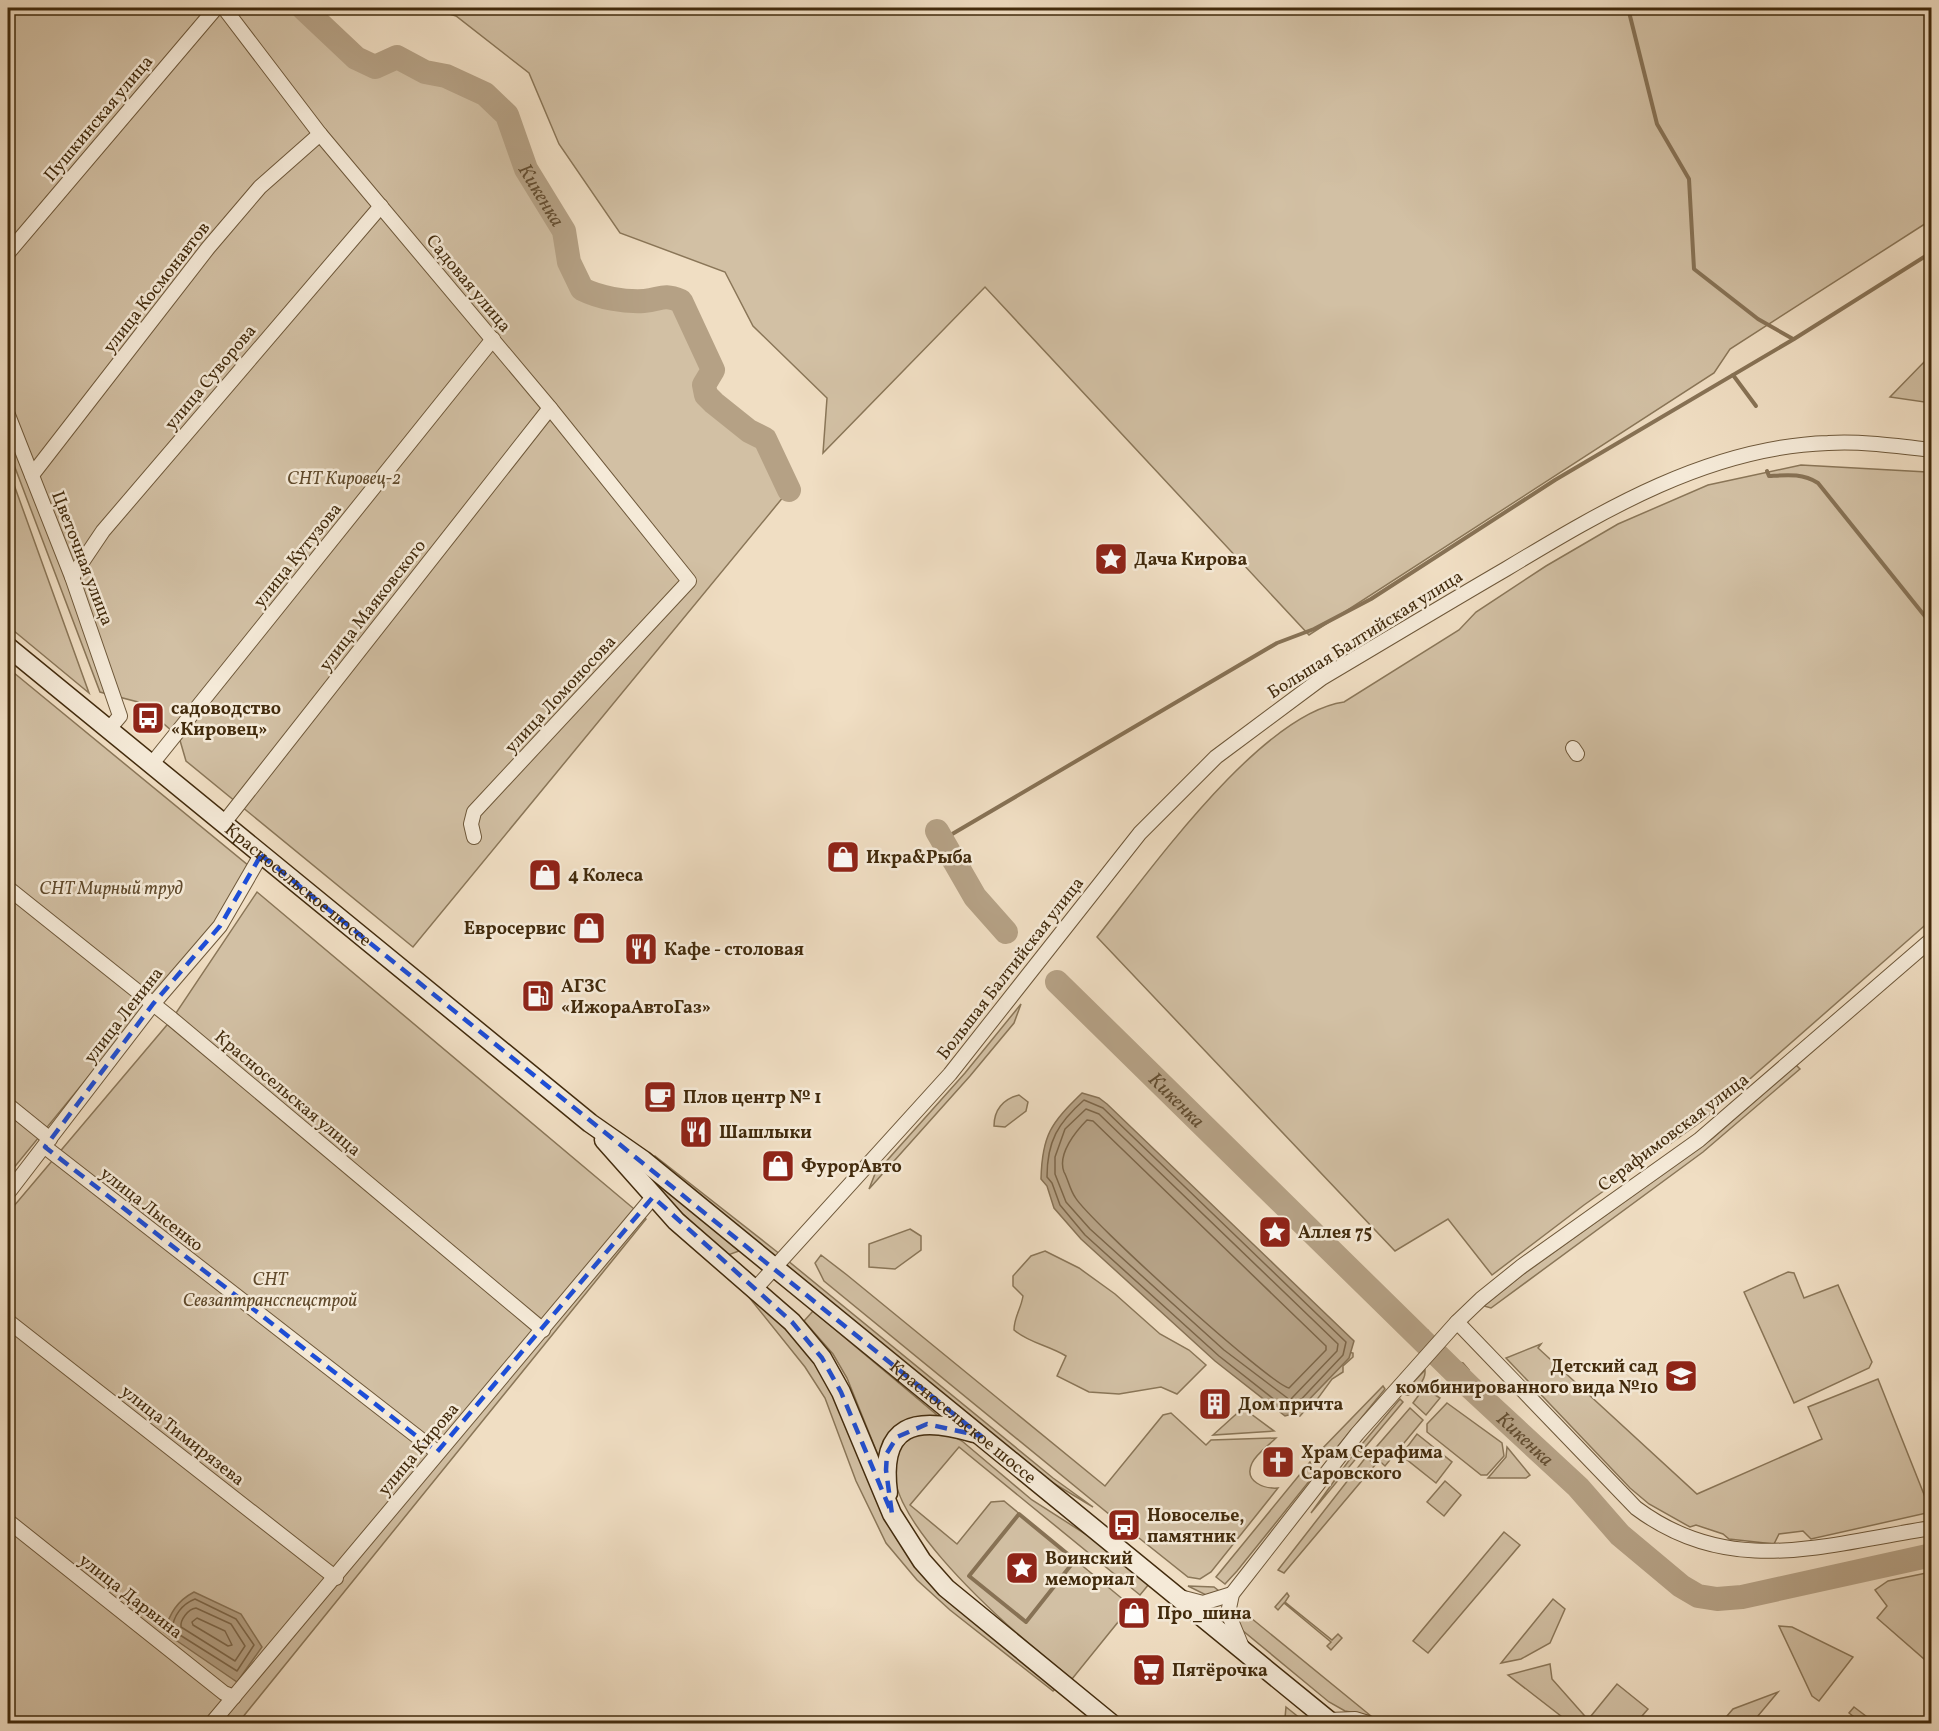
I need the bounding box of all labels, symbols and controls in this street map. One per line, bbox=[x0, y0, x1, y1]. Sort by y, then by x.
street label: Пушкинская улица bbox=[39, 50, 160, 188]
water label: Кикенка bbox=[510, 159, 570, 233]
street label: улица Космонавтов bbox=[98, 217, 217, 359]
street label: Садовая улица bbox=[419, 230, 516, 338]
street label: улица Суворова bbox=[159, 320, 263, 436]
park label: СНТ Кировец-2 bbox=[287, 467, 401, 492]
street label: Цветочная улица bbox=[44, 488, 119, 630]
street label: улица Кутузова bbox=[248, 498, 348, 614]
street label: улица Маяковского bbox=[314, 535, 433, 677]
place icon: Дача Кирова bbox=[1093, 541, 1129, 577]
place label: Дача Кирова bbox=[1134, 548, 1247, 573]
street label: Большая Балтийская улица bbox=[1263, 565, 1468, 706]
street label: улица Ломоносова bbox=[500, 630, 623, 760]
place label: садоводство «Кировец» bbox=[171, 697, 281, 743]
bus stop icon: садоводство «Кировец» bbox=[130, 700, 166, 736]
street label: Красносельское шоссе bbox=[218, 818, 376, 953]
shop icon: Икра&Рыба bbox=[825, 839, 861, 875]
place label: Икра&Рыба bbox=[866, 846, 973, 871]
shop icon: 4 Колеса bbox=[527, 857, 563, 893]
place label: 4 Колеса bbox=[568, 864, 643, 889]
street label: Большая Балтийская улица bbox=[932, 872, 1091, 1066]
park label: СНТ Мирный труд bbox=[39, 877, 184, 902]
shop icon: Евросервис bbox=[571, 910, 607, 946]
place label: Евросервис bbox=[464, 917, 566, 942]
restaurant icon: Кафе - столовая bbox=[623, 931, 659, 967]
place label: Кафе - столовая bbox=[664, 938, 804, 963]
street label: улица Ленина bbox=[79, 962, 170, 1069]
place label: АГЗС «ИжораАвтоГаз» bbox=[561, 975, 711, 1021]
fuel station icon: АГЗС «ИжораАвтоГаз» bbox=[520, 978, 556, 1014]
street label: Красносельская улица bbox=[208, 1025, 366, 1163]
water label: Кикенка bbox=[1141, 1067, 1210, 1135]
street label: Серафимовская улица bbox=[1593, 1068, 1755, 1198]
cafe icon: Плов центр № 1 bbox=[642, 1079, 678, 1115]
place label: Плов центр № 1 bbox=[683, 1086, 821, 1111]
restaurant icon: Шашлыки bbox=[678, 1114, 714, 1150]
place label: Шашлыки bbox=[719, 1121, 812, 1146]
shop icon: ФурорАвто bbox=[760, 1148, 796, 1184]
place label: ФурорАвто bbox=[801, 1155, 902, 1180]
street label: улица Лысенко bbox=[94, 1162, 208, 1259]
place icon: Аллея 75 bbox=[1257, 1214, 1293, 1250]
place label: Аллея 75 bbox=[1298, 1221, 1372, 1246]
park label: СНТ Севзаптрансспецстрой bbox=[183, 1268, 357, 1314]
street label: Красносельское шоссе bbox=[883, 1355, 1041, 1491]
place label: Детский сад комбинированного вида №10 bbox=[1396, 1355, 1658, 1401]
school or university icon: Детский сад комбинированного вида №10 bbox=[1663, 1358, 1699, 1394]
street label: улица Тимирязева bbox=[115, 1380, 249, 1493]
building icon: Дом причта bbox=[1197, 1386, 1233, 1422]
place label: Дом причта bbox=[1238, 1393, 1344, 1418]
street label: улица Кирова bbox=[373, 1398, 466, 1502]
water label: Кикенка bbox=[1489, 1406, 1559, 1474]
place label: Храм Серафима Саровского bbox=[1301, 1441, 1443, 1487]
church icon: Храм Серафима Саровского bbox=[1260, 1444, 1296, 1480]
place label: Новоселье, памятник bbox=[1147, 1504, 1245, 1550]
bus stop icon: Новоселье, памятник bbox=[1106, 1507, 1142, 1543]
place label: Воинский мемориал bbox=[1045, 1547, 1135, 1593]
street label: улица Дарвина bbox=[73, 1549, 187, 1646]
place icon: Воинский мемориал bbox=[1004, 1550, 1040, 1586]
shop icon: Про_шина bbox=[1116, 1595, 1152, 1631]
place label: Про_шина bbox=[1157, 1602, 1252, 1627]
supermarket icon: Пятёрочка bbox=[1131, 1652, 1167, 1688]
place label: Пятёрочка bbox=[1172, 1659, 1268, 1684]

